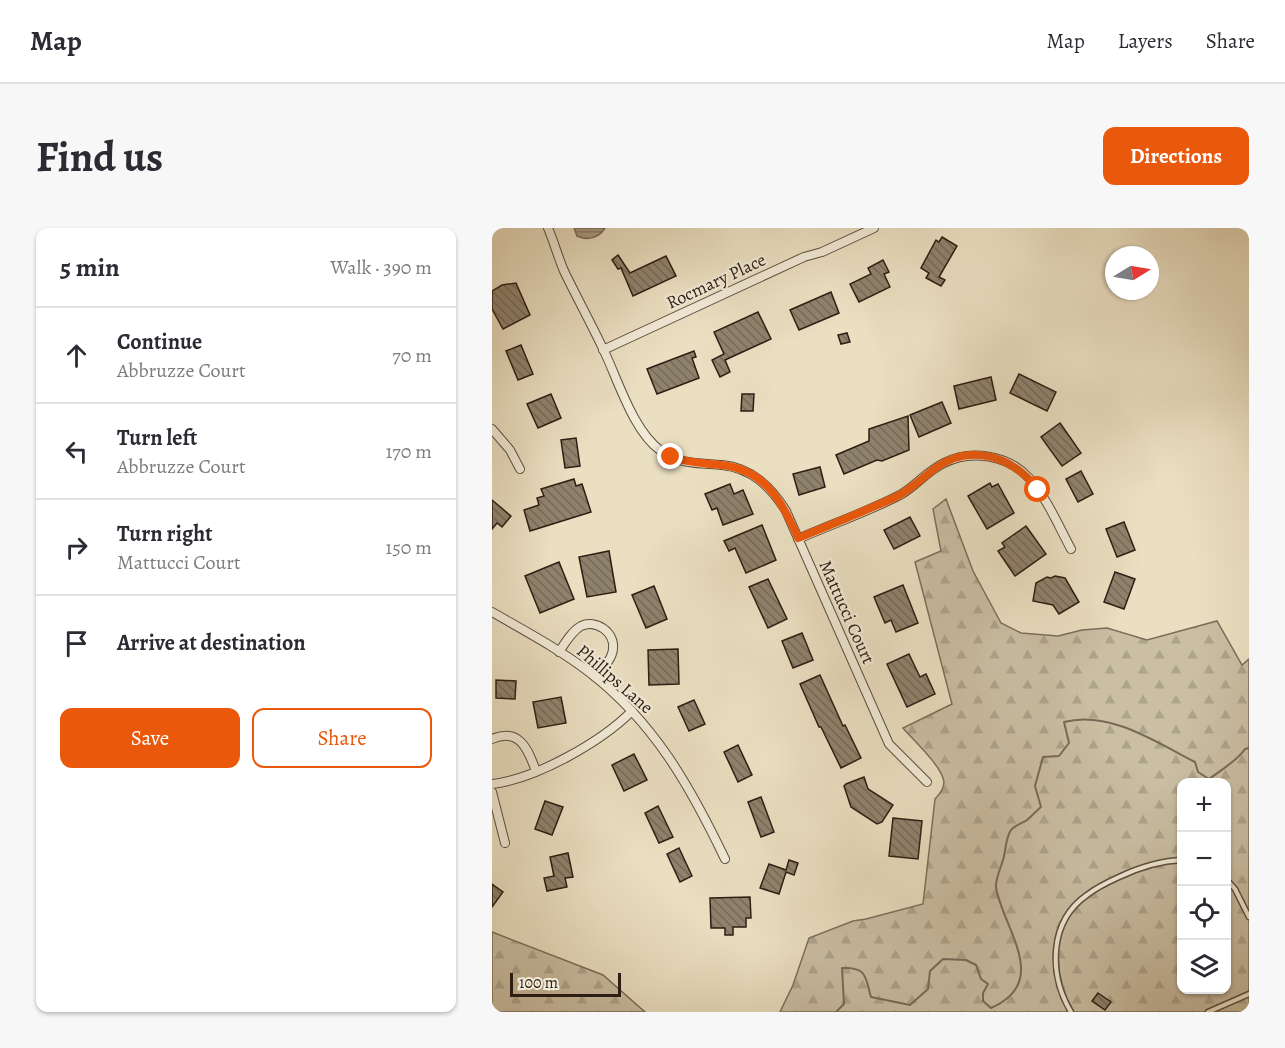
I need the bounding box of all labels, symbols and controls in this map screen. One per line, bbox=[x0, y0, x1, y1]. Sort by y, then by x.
text: Map bbox=[30, 22, 82, 60]
text: Map bbox=[1046, 27, 1085, 55]
text: Layers bbox=[1118, 27, 1173, 55]
text: Share bbox=[1206, 27, 1255, 55]
button: Directions bbox=[1103, 127, 1249, 185]
text: Find us bbox=[36, 128, 163, 185]
north arrow bbox=[1105, 246, 1159, 300]
street label: Rocmary Place bbox=[662, 247, 770, 315]
text: 5 min bbox=[60, 250, 120, 285]
text: Walk · 390 m bbox=[330, 254, 432, 281]
text: Continue bbox=[117, 327, 202, 357]
icon: ahead bbox=[60, 339, 93, 372]
text: 70 m bbox=[392, 342, 432, 369]
text: Abbruzze Court bbox=[117, 357, 246, 384]
text: Turn left bbox=[117, 423, 197, 453]
icon: left bbox=[60, 435, 93, 468]
text: 170 m bbox=[386, 438, 432, 465]
route end bbox=[657, 443, 683, 469]
text: Abbruzze Court bbox=[117, 453, 246, 480]
route start bbox=[1024, 476, 1050, 502]
text: Turn right bbox=[117, 519, 213, 549]
icon: right bbox=[60, 531, 93, 564]
text: 150 m bbox=[385, 534, 432, 561]
text: Mattucci Court bbox=[117, 549, 241, 576]
street label: Mattucci Court bbox=[813, 556, 881, 668]
icon: arrive bbox=[60, 627, 93, 660]
text: Arrive at destination bbox=[117, 628, 306, 658]
street label: Phillips Lane bbox=[572, 639, 658, 719]
button: Save bbox=[60, 708, 240, 768]
button: Share bbox=[252, 708, 432, 768]
map controls bbox=[1177, 778, 1231, 994]
button: + bbox=[1177, 778, 1231, 832]
button: − bbox=[1177, 832, 1231, 886]
button: locate bbox=[1177, 886, 1231, 940]
button: layers bbox=[1177, 940, 1231, 994]
scale bar bbox=[510, 970, 621, 998]
text: 100 m bbox=[519, 972, 558, 994]

